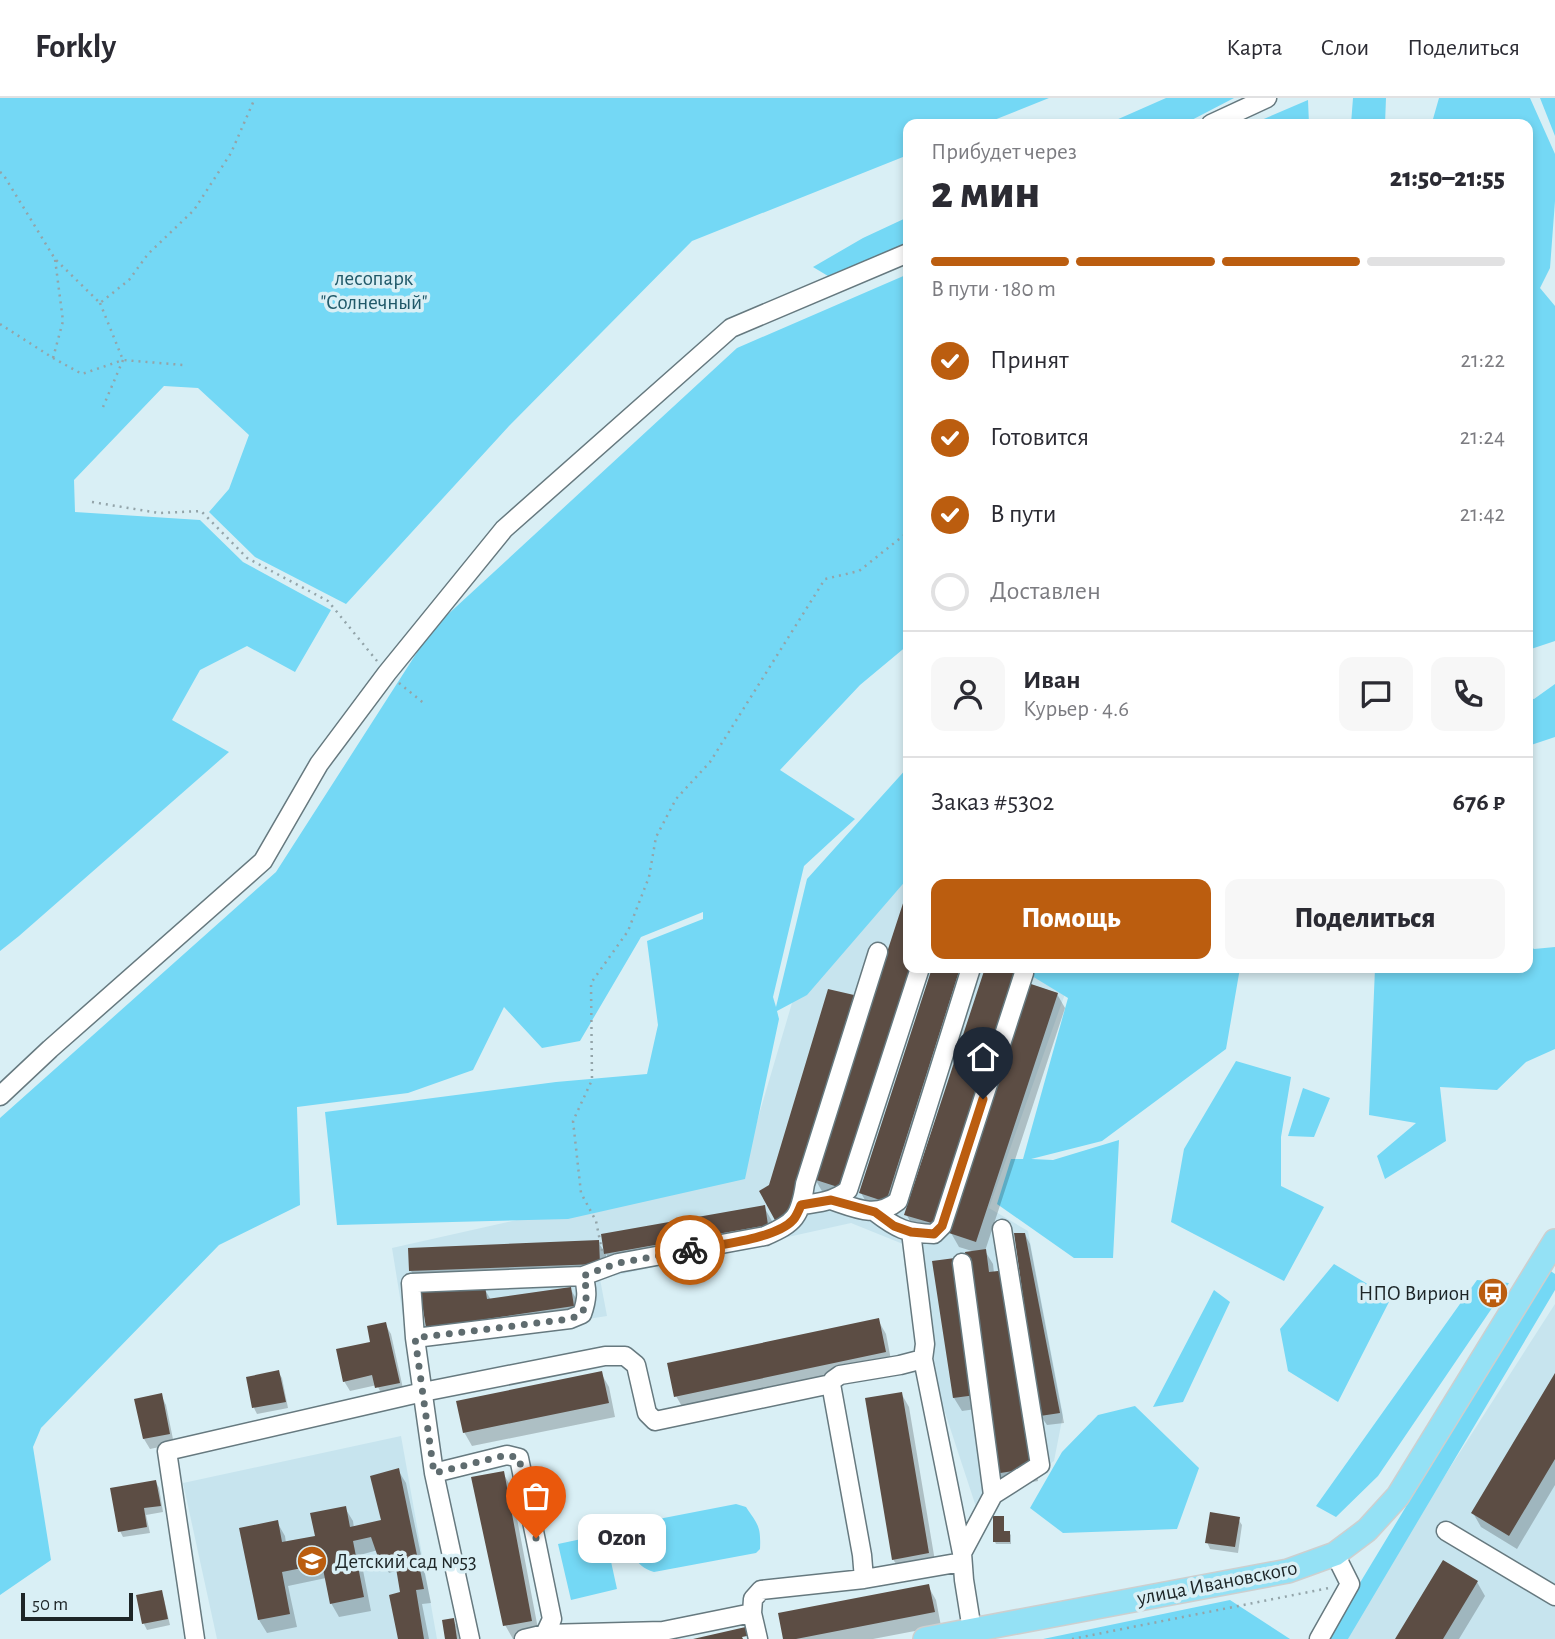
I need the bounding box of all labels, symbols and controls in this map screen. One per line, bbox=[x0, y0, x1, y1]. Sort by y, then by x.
text: Forkly bbox=[35, 31, 116, 64]
text: Карта bbox=[1226, 36, 1282, 60]
text: Слои bbox=[1320, 36, 1369, 60]
text: Поделиться bbox=[1407, 36, 1520, 60]
text: Прибудет через bbox=[931, 141, 1077, 164]
text: 21:50–21:55 bbox=[1390, 165, 1505, 191]
text: 2 мин bbox=[931, 170, 1040, 216]
park label: лесопарк "Солнечный" bbox=[320, 268, 428, 313]
text: В пути · 180 m bbox=[931, 278, 1056, 301]
icon: check bbox=[931, 342, 969, 380]
text: Принят bbox=[990, 347, 1069, 373]
text: 21:22 bbox=[1460, 349, 1505, 372]
icon: check bbox=[931, 419, 969, 457]
text: Готовится bbox=[990, 424, 1089, 450]
text: 21:24 bbox=[1460, 426, 1505, 449]
icon: check bbox=[931, 496, 969, 534]
text: В пути bbox=[990, 501, 1056, 527]
text: 21:42 bbox=[1460, 503, 1505, 526]
text: Доставлен bbox=[990, 578, 1101, 604]
button: person bbox=[931, 657, 1005, 731]
button: chat bbox=[1339, 657, 1413, 731]
button: phone bbox=[1431, 657, 1505, 731]
text: Иван bbox=[1023, 667, 1081, 693]
text: Курьер · 4.6 bbox=[1023, 698, 1129, 721]
text: Заказ #5302 bbox=[931, 789, 1054, 815]
text: 676 ₽ bbox=[1453, 789, 1505, 815]
button: Помощь bbox=[931, 879, 1211, 959]
button: Поделиться bbox=[1225, 879, 1505, 959]
pin bbox=[953, 1027, 1013, 1099]
icon: home bbox=[964, 1038, 1002, 1076]
courier bbox=[655, 1215, 725, 1285]
icon: bike bbox=[671, 1231, 709, 1269]
bus stop icon: НПО Вирион bbox=[1476, 1276, 1510, 1310]
place label: НПО Вирион bbox=[1358, 1283, 1470, 1304]
pin bbox=[506, 1466, 566, 1538]
icon: bag bbox=[517, 1477, 555, 1515]
callout: Ozon bbox=[578, 1514, 666, 1562]
text: Ozon bbox=[598, 1527, 646, 1550]
school or university icon: Детский сад №53 bbox=[295, 1544, 329, 1578]
place label: Детский сад №53 bbox=[335, 1551, 477, 1572]
street label: улица Ивановского bbox=[1134, 1557, 1299, 1609]
scale bar bbox=[21, 1590, 133, 1622]
text: 50 m bbox=[32, 1595, 68, 1614]

